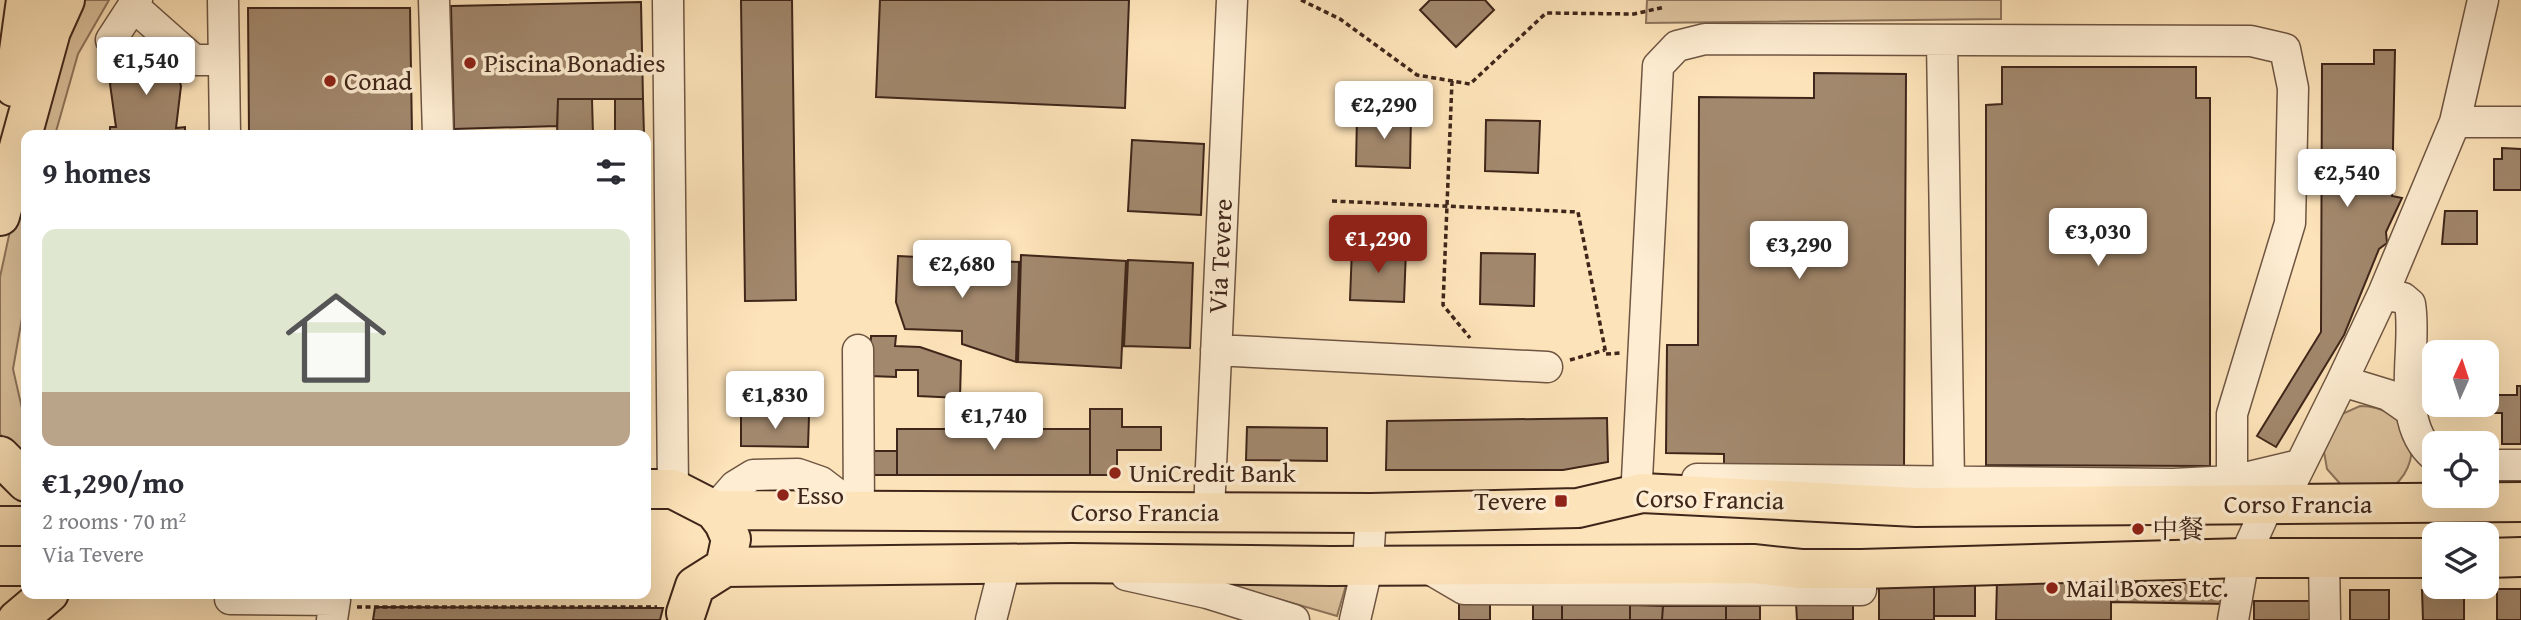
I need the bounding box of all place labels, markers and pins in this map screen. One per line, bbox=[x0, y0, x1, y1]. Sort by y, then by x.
pin: €1,540 bbox=[89, 38, 203, 97]
place label: Piscina Bonadies bbox=[484, 43, 666, 82]
marker: Piscina Bonadies bbox=[462, 55, 478, 71]
place label: Conad bbox=[344, 61, 412, 100]
marker: Conad bbox=[322, 73, 338, 89]
pin: €2,290 bbox=[1327, 82, 1441, 141]
pin: €2,540 bbox=[2290, 150, 2404, 209]
pin: €3,030 bbox=[2041, 208, 2155, 268]
pin: €1,290 bbox=[1321, 216, 1435, 275]
pin: €3,290 bbox=[1742, 222, 1856, 281]
pin: €2,680 bbox=[905, 240, 1019, 300]
pin: €1,830 bbox=[718, 372, 832, 431]
pin: €1,740 bbox=[937, 392, 1051, 452]
place label: UniCredit Bank bbox=[1129, 453, 1296, 492]
marker: UniCredit Bank bbox=[1107, 465, 1123, 481]
place label: Esso bbox=[797, 475, 844, 514]
place label: Tevere bbox=[1474, 481, 1547, 520]
marker: Esso bbox=[775, 487, 791, 503]
marker: Tevere bbox=[1553, 493, 1569, 509]
place label: 中餐 bbox=[2152, 509, 2204, 548]
marker: 中餐 bbox=[2130, 521, 2146, 537]
place label: Mail Boxes Etc. bbox=[2066, 568, 2229, 607]
marker: Mail Boxes Etc. bbox=[2044, 580, 2060, 596]

